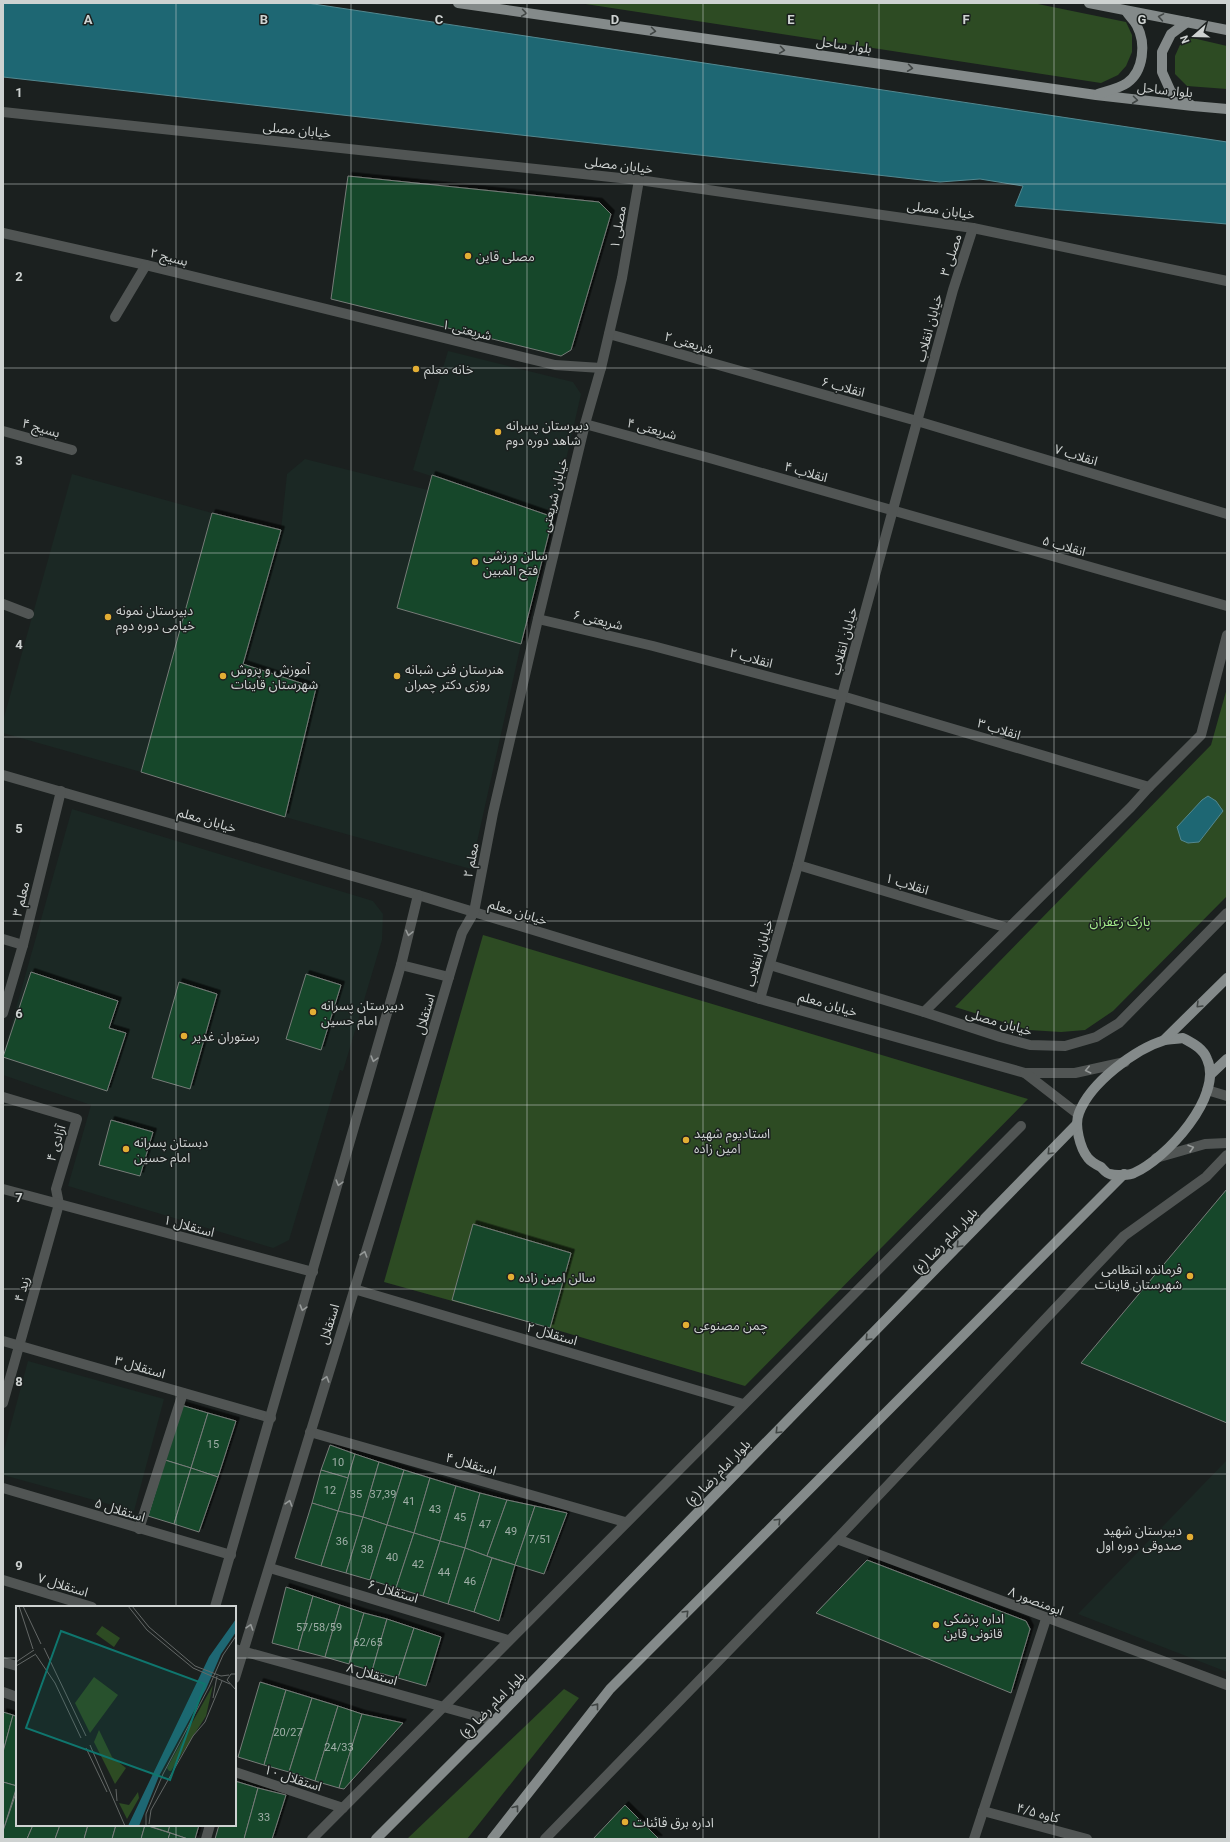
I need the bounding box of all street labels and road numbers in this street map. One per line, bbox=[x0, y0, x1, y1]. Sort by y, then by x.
street label: بلوار ساحل bbox=[815, 34, 873, 57]
street label: بلوار ساحل bbox=[1136, 80, 1194, 101]
street label: خیابان مصلی bbox=[262, 119, 332, 142]
street label: خیابان مصلی bbox=[584, 153, 654, 178]
street label: خیابان مصلی bbox=[906, 198, 976, 223]
street label: مصلی ۱ bbox=[607, 204, 630, 250]
street label: مصلی ۳ bbox=[937, 232, 966, 278]
street label: بسیج ۲ bbox=[148, 245, 189, 272]
street label: خیابان انقلاب bbox=[913, 292, 946, 364]
street label: شریعتی ۱ bbox=[440, 317, 493, 344]
street label: شریعتی ۲ bbox=[662, 329, 715, 358]
street label: انقلاب ۶ bbox=[820, 374, 866, 400]
street label: بسیج ۴ bbox=[20, 415, 62, 443]
street label: شریعتی ۴ bbox=[625, 415, 678, 444]
street label: انقلاب ۷ bbox=[1052, 441, 1099, 469]
street label: خیابان شریعتی bbox=[538, 456, 571, 534]
street label: انقلاب ۴ bbox=[783, 459, 829, 486]
street label: انقلاب ۵ bbox=[1041, 533, 1087, 560]
street label: خیابان انقلاب bbox=[828, 605, 861, 677]
street label: شریعتی ۶ bbox=[571, 607, 624, 634]
street label: انقلاب ۲ bbox=[728, 645, 774, 671]
street label: انقلاب ۳ bbox=[975, 715, 1022, 743]
street label: خیابان معلم bbox=[175, 804, 238, 839]
street label: معلم ۲ bbox=[460, 841, 485, 879]
street label: انقلاب ۱ bbox=[883, 870, 930, 898]
street label: معلم ۳ bbox=[9, 880, 36, 919]
street label: خیابان معلم bbox=[486, 896, 549, 931]
street label: خیابان انقلاب bbox=[742, 917, 777, 989]
street label: خیابان معلم bbox=[796, 988, 859, 1023]
street label: استقلال bbox=[412, 992, 439, 1036]
street label: خیابان مصلی bbox=[964, 1005, 1034, 1040]
street label: آزادی ۴ bbox=[43, 1122, 70, 1163]
street label: بلوار امام رضا (ع) bbox=[910, 1205, 983, 1279]
street label: استقلال ۱ bbox=[162, 1212, 216, 1241]
street label: زید ۴ bbox=[11, 1275, 33, 1304]
street label: استقلال bbox=[316, 1302, 343, 1346]
street label: استقلال ۲ bbox=[525, 1320, 579, 1349]
street label: استقلال ۳ bbox=[113, 1353, 167, 1382]
street label: بلوار امام رضا (ع) bbox=[683, 1437, 756, 1511]
street label: استقلال ۴ bbox=[444, 1450, 498, 1479]
street label: استقلال ۵ bbox=[93, 1495, 147, 1526]
street label: استقلال ۷ bbox=[36, 1570, 90, 1601]
street label: استقلال ۶ bbox=[366, 1576, 420, 1607]
street label: ابومنصور ۸ bbox=[1006, 1584, 1066, 1618]
street label: استقلال ۸ bbox=[345, 1660, 399, 1689]
street label: بلوار امام رضا (ع) bbox=[457, 1669, 530, 1743]
street label: استقلال ۱۰ bbox=[262, 1762, 324, 1795]
street label: کاوه ۴/۵ bbox=[1015, 1800, 1062, 1826]

